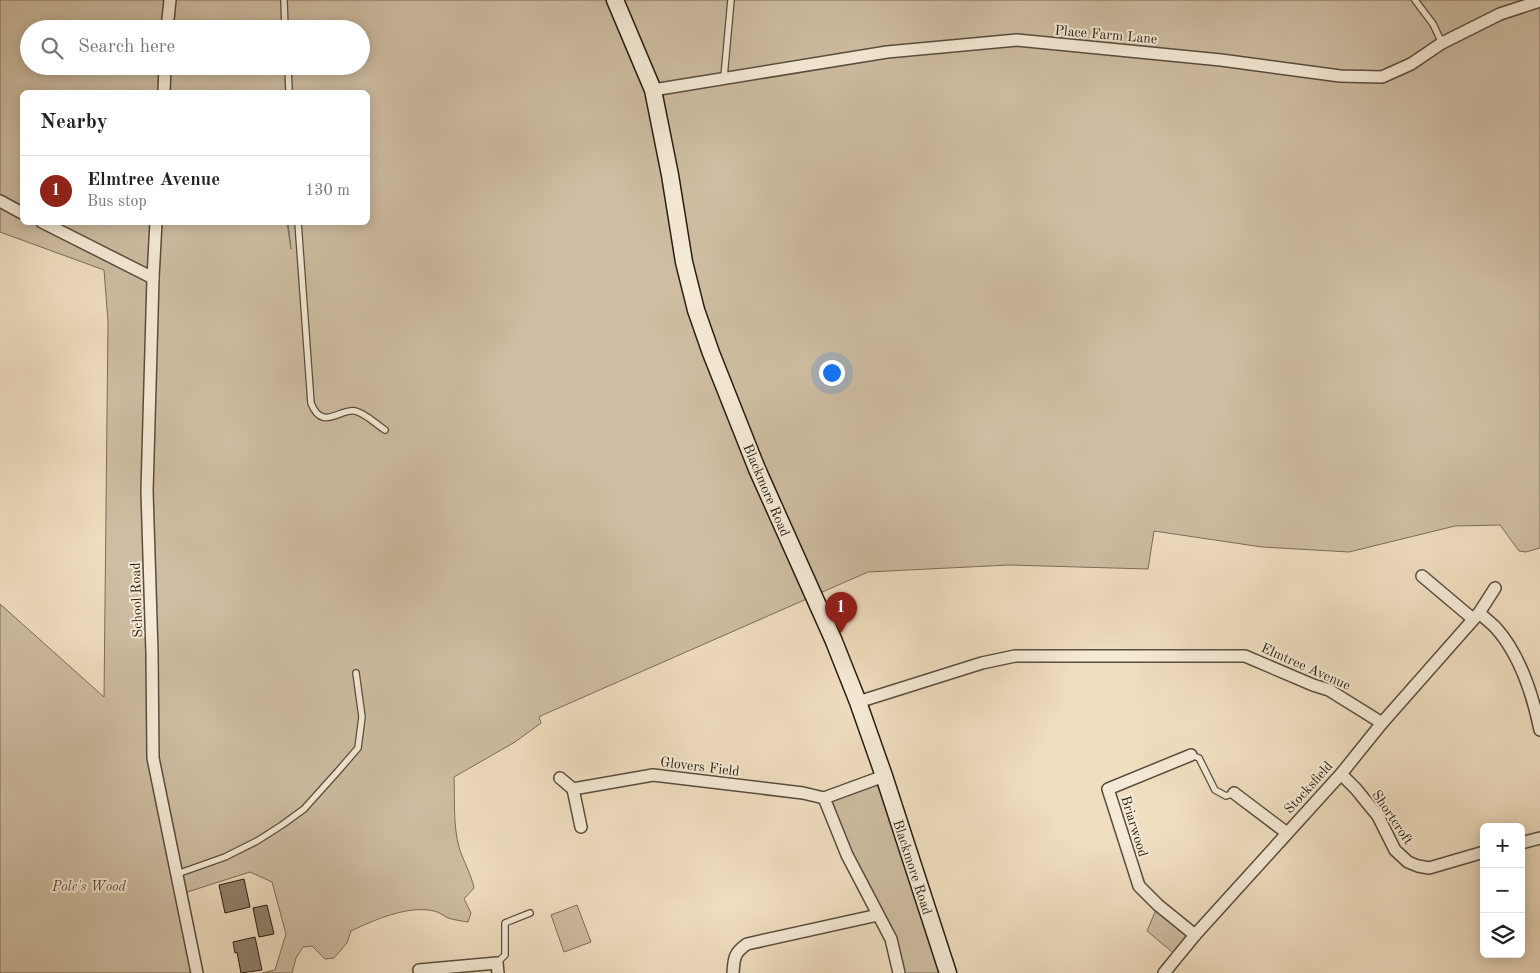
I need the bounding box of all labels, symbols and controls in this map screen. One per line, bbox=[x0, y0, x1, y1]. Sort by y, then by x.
search box bbox=[20, 20, 370, 75]
street label: Place Farm Lane bbox=[1054, 24, 1158, 46]
icon: search bbox=[38, 34, 66, 62]
text: Search here bbox=[78, 38, 175, 57]
text: Nearby bbox=[40, 112, 108, 133]
text: Elmtree Avenue bbox=[87, 171, 220, 190]
text: 1 bbox=[51, 183, 61, 199]
text: 130 m bbox=[305, 183, 350, 199]
text: Bus stop bbox=[87, 194, 147, 210]
your location bbox=[819, 360, 845, 386]
street label: Blackmore Road bbox=[740, 442, 792, 539]
street label: School Road bbox=[129, 562, 145, 638]
pin: 1 bbox=[825, 592, 857, 633]
street label: Elmtree Avenue bbox=[1259, 641, 1353, 693]
street label: Glovers Field bbox=[659, 755, 740, 779]
street label: Stocksfield bbox=[1282, 759, 1336, 816]
street label: Shortcroft bbox=[1369, 788, 1415, 847]
street label: Briarwood bbox=[1118, 794, 1150, 859]
street label: Blackmore Road bbox=[890, 818, 934, 917]
map controls bbox=[1480, 823, 1525, 958]
button: + bbox=[1480, 823, 1525, 868]
button: − bbox=[1480, 868, 1525, 913]
park label: Pole's Wood bbox=[51, 880, 127, 894]
button: layers bbox=[1480, 913, 1525, 958]

